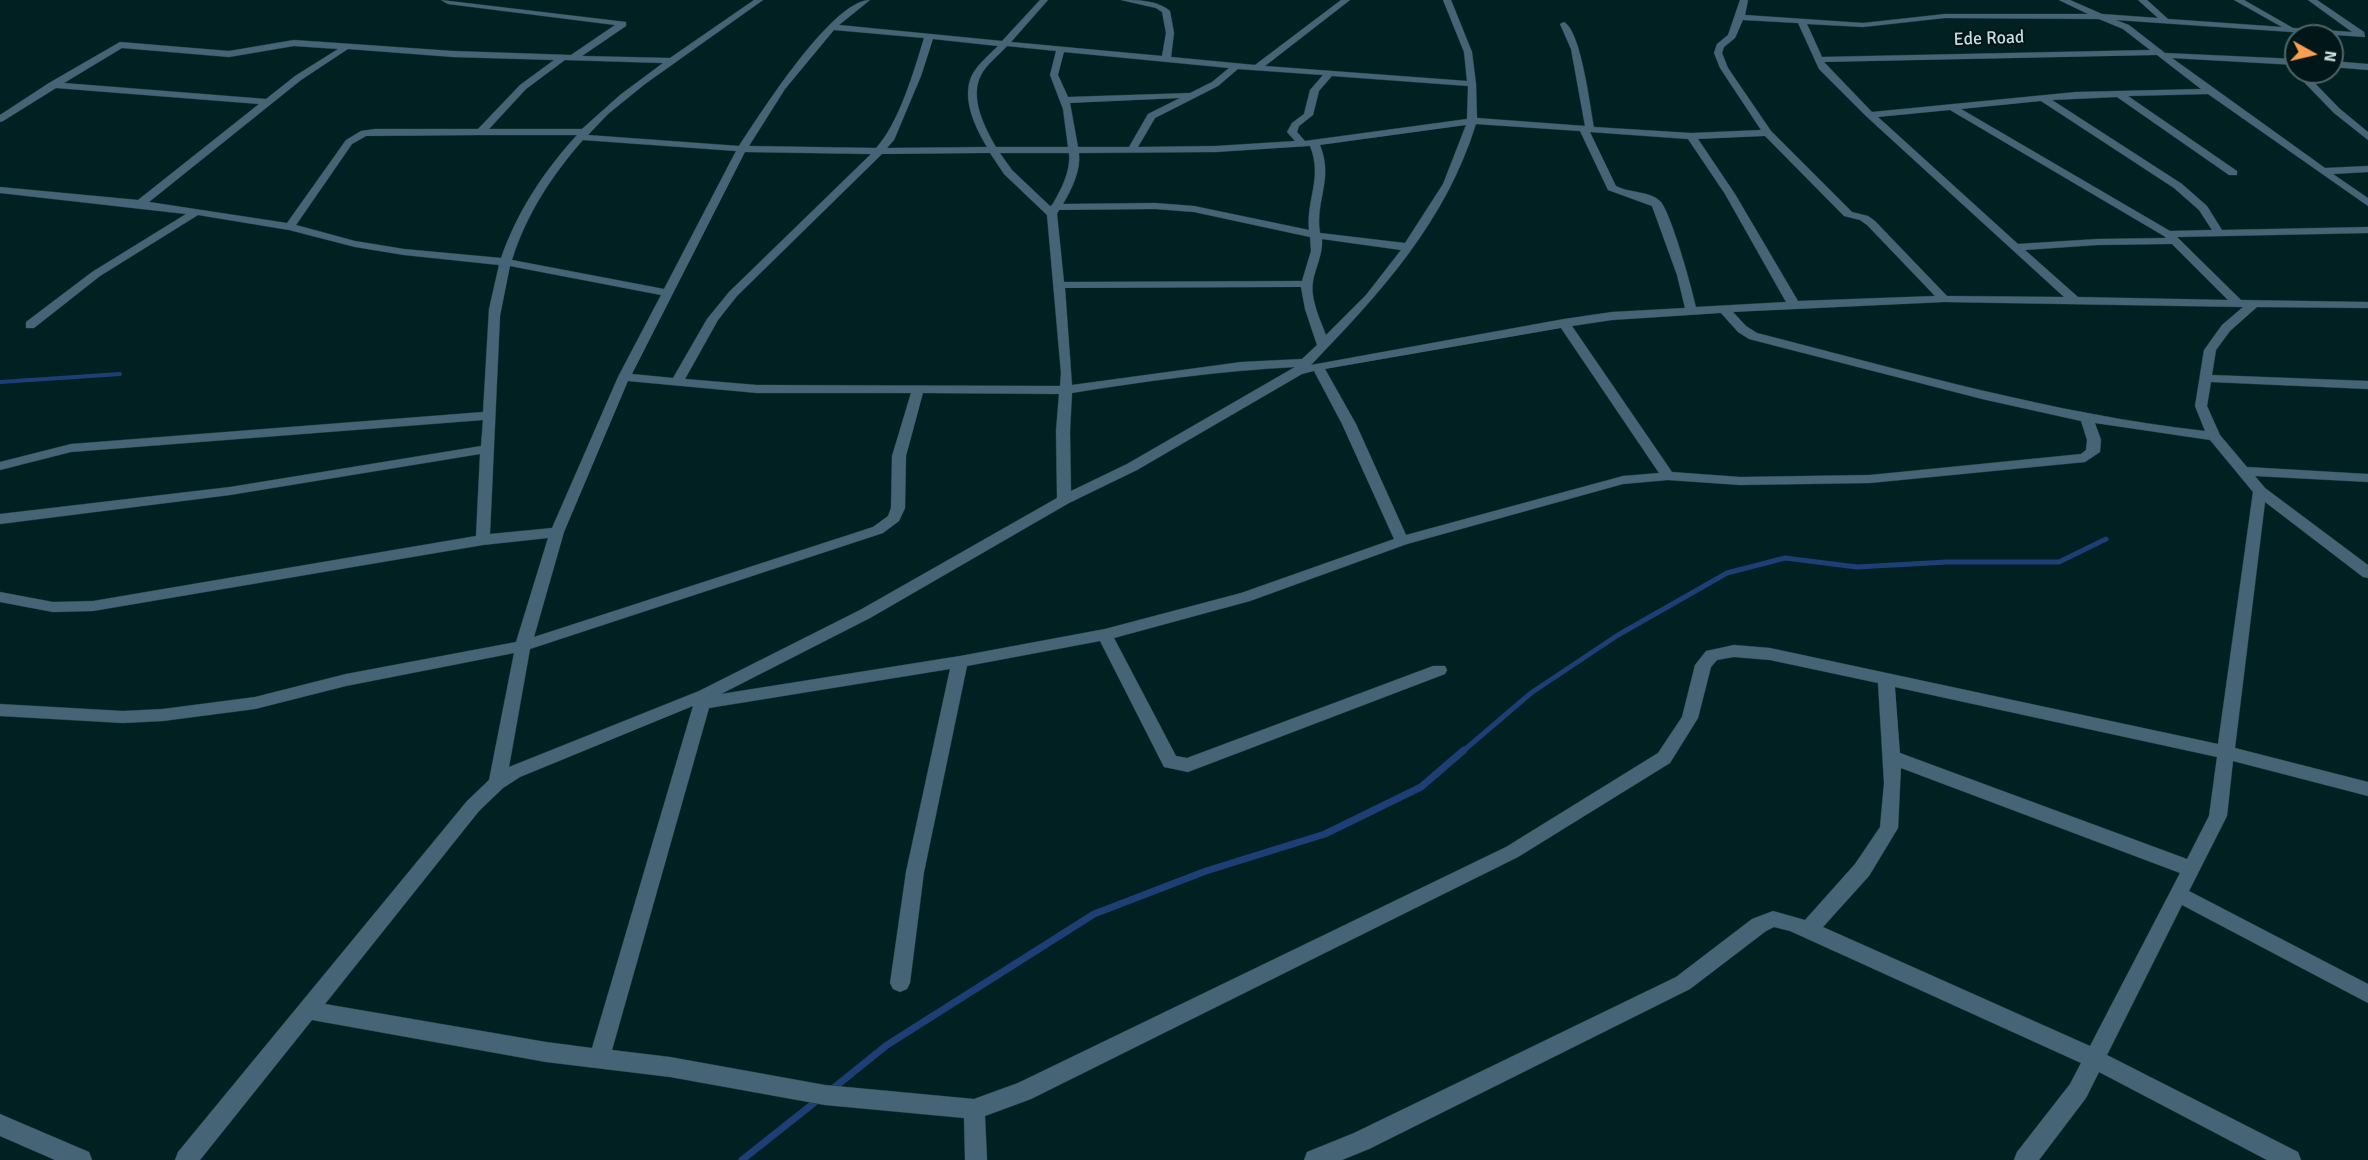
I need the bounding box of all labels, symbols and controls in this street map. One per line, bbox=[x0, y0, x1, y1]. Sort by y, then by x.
north arrow bbox=[2284, 24, 2344, 84]
street label: Ede Road bbox=[1953, 27, 2025, 51]
text: N bbox=[2319, 49, 2341, 63]

